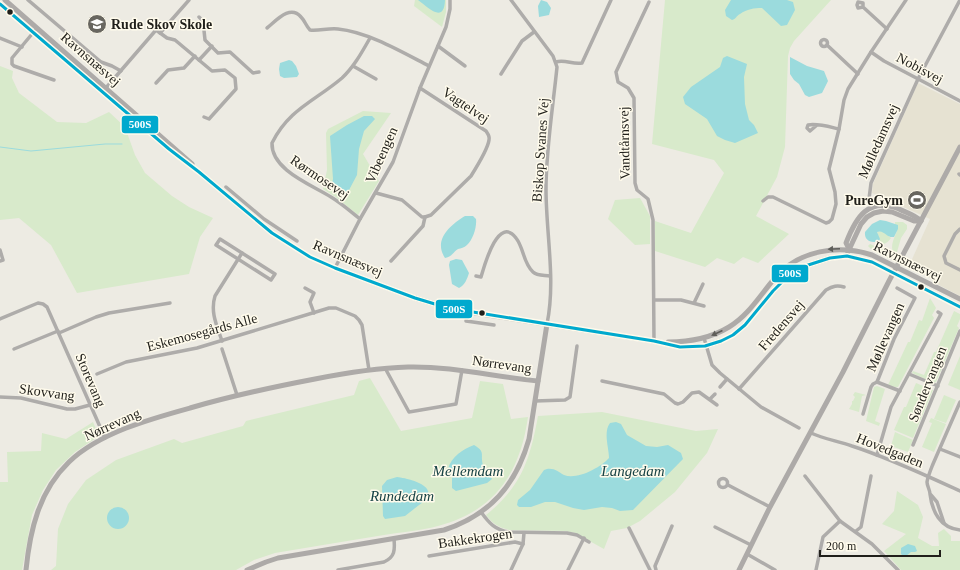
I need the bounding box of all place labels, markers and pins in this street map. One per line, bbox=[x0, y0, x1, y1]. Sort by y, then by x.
unlabelled marker bbox=[5, 7, 15, 17]
school or university icon: Rude Skov Skole bbox=[86, 13, 108, 35]
place label: Rude Skov Skole bbox=[111, 17, 212, 32]
sports icon: PureGym bbox=[906, 189, 928, 211]
place label: PureGym bbox=[845, 193, 903, 208]
unlabelled marker bbox=[916, 282, 926, 292]
unlabelled marker bbox=[477, 308, 487, 318]

